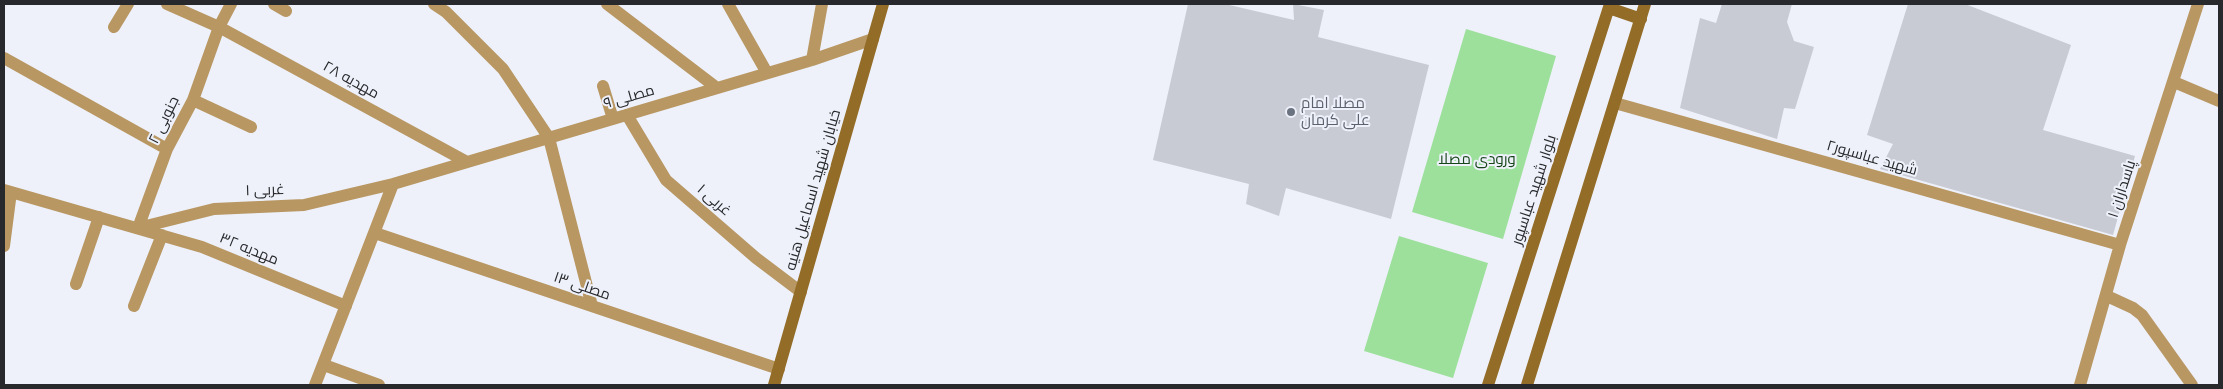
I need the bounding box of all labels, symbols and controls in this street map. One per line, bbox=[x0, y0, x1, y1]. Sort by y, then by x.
street label: مهدیه ۲۸ bbox=[320, 57, 382, 103]
street label: مصلی ۹ bbox=[602, 81, 656, 113]
street label: ۲ جنوبی bbox=[145, 93, 183, 147]
place label: مصلا امام علی کرمان bbox=[1301, 94, 1370, 129]
marker: مصلا امام علی کرمان bbox=[1285, 106, 1297, 118]
street label: خیابان شهید اسماعیل هنیه bbox=[781, 108, 845, 272]
street label: بلوار شهید عباسپور bbox=[1508, 133, 1560, 247]
street label: شهید عباسپور۲ bbox=[1824, 136, 1920, 180]
park label: ورودی مصلا bbox=[1438, 150, 1516, 168]
street label: پاسداران ۱ bbox=[2104, 158, 2140, 220]
street label: ۱ غربی bbox=[245, 180, 285, 200]
street label: ۱ غربی bbox=[693, 180, 735, 220]
street label: مهدیه ۳۲ bbox=[217, 229, 281, 269]
street label: مصلی ۱۳ bbox=[551, 268, 613, 304]

